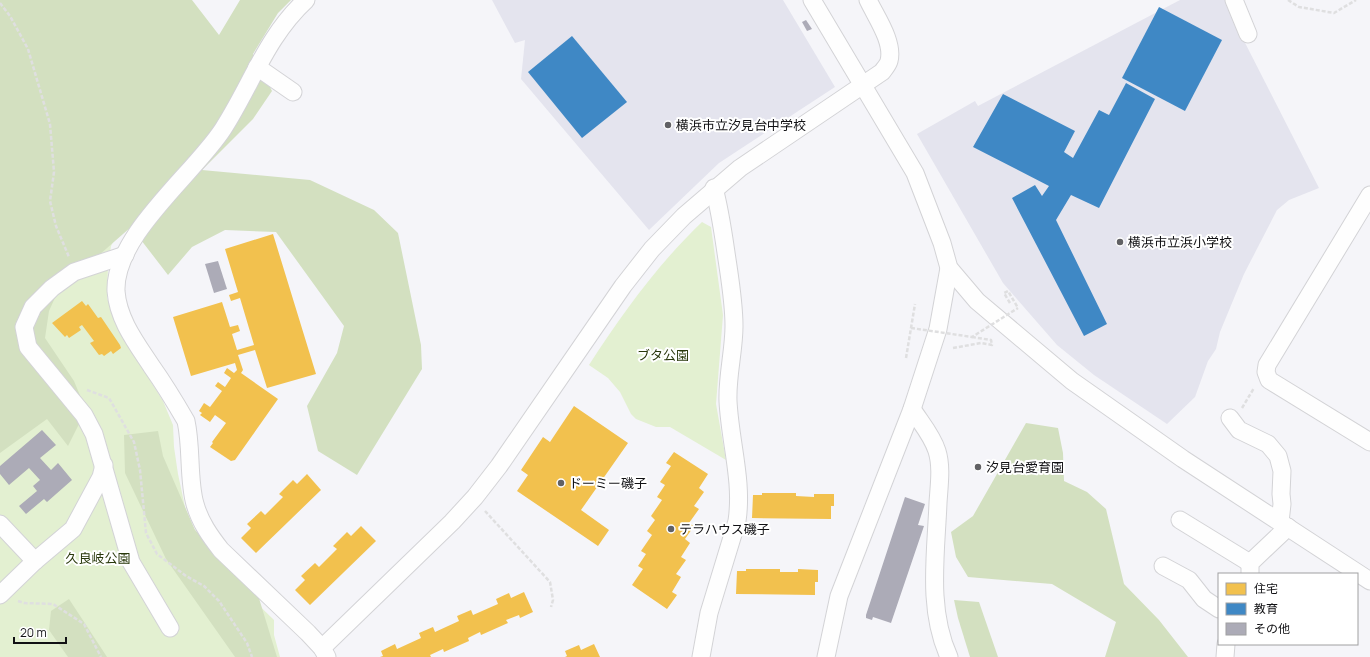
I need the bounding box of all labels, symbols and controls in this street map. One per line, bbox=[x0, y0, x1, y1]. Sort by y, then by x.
place label: 横浜市立汐見台中学校 bbox=[676, 116, 806, 134]
marker: 横浜市立汐見台中学校 bbox=[663, 120, 673, 130]
place label: 横浜市立浜小学校 bbox=[1128, 233, 1232, 251]
marker: 横浜市立浜小学校 bbox=[1115, 237, 1125, 247]
park label: ブタ公園 bbox=[637, 346, 689, 364]
place label: 汐見台愛育園 bbox=[986, 458, 1064, 476]
marker: 汐見台愛育園 bbox=[973, 462, 983, 472]
place label: ドーミー磯子 bbox=[569, 474, 647, 492]
marker: ドーミー磯子 bbox=[556, 478, 566, 488]
place label: テラハウス磯子 bbox=[679, 520, 770, 538]
marker: テラハウス磯子 bbox=[666, 524, 676, 534]
park label: 久良岐公園 bbox=[65, 549, 131, 567]
legend bbox=[1218, 573, 1358, 645]
text: 住宅 bbox=[1254, 580, 1278, 597]
text: 教育 bbox=[1254, 600, 1278, 617]
scale bar bbox=[14, 619, 66, 645]
text: その他 bbox=[1254, 620, 1290, 637]
text: 20 m bbox=[20, 624, 47, 641]

